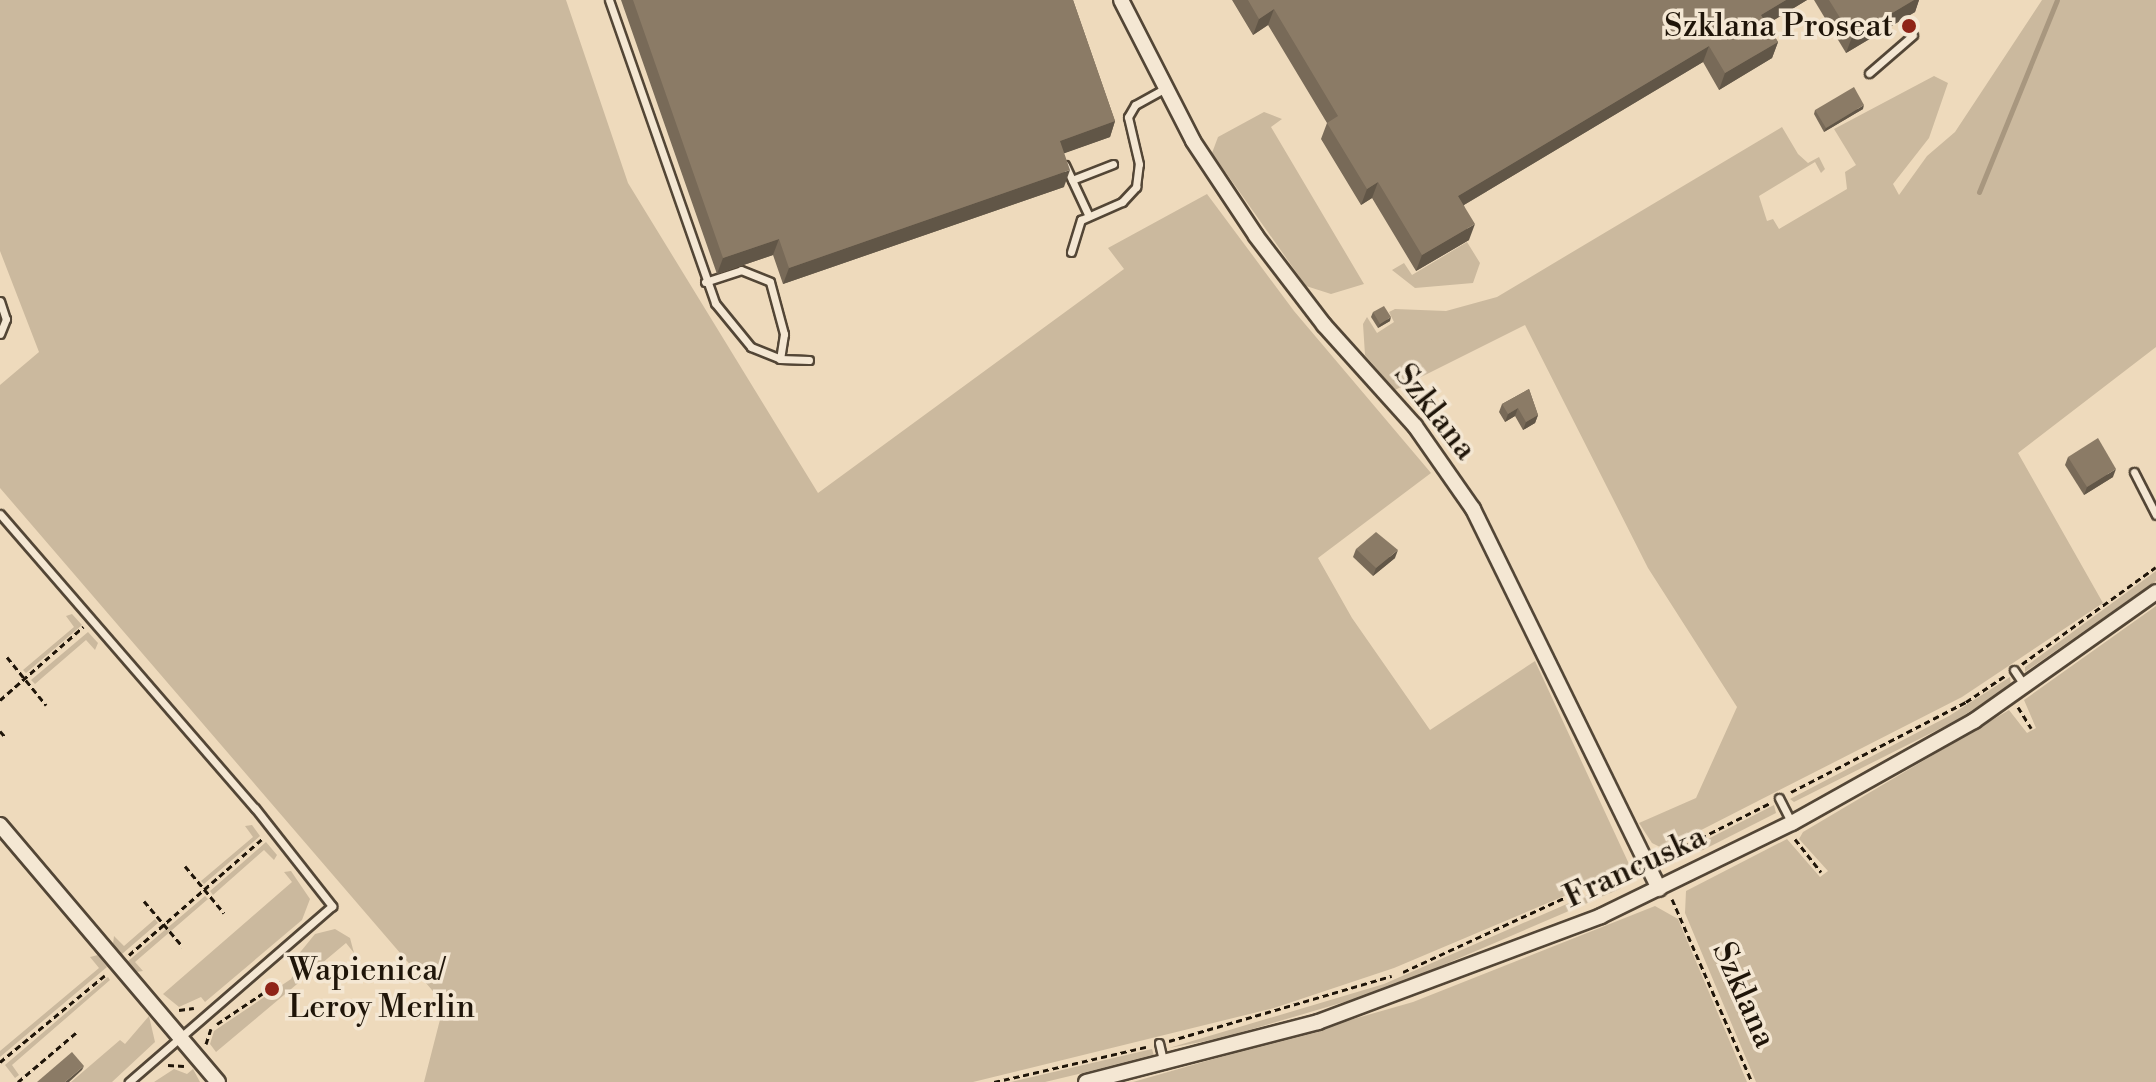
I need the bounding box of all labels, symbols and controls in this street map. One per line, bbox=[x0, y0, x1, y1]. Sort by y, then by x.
place label: Szklana Proseat bbox=[1664, 7, 1893, 45]
marker: Szklana Proseat bbox=[1900, 17, 1918, 35]
street label: Szklana bbox=[1386, 356, 1484, 468]
street label: Francuska bbox=[1558, 817, 1712, 917]
street label: Szklana bbox=[1704, 936, 1784, 1054]
place label: Wapienica/ Leroy Merlin bbox=[288, 952, 475, 1027]
marker: Wapienica/ Leroy Merlin bbox=[263, 980, 281, 998]

